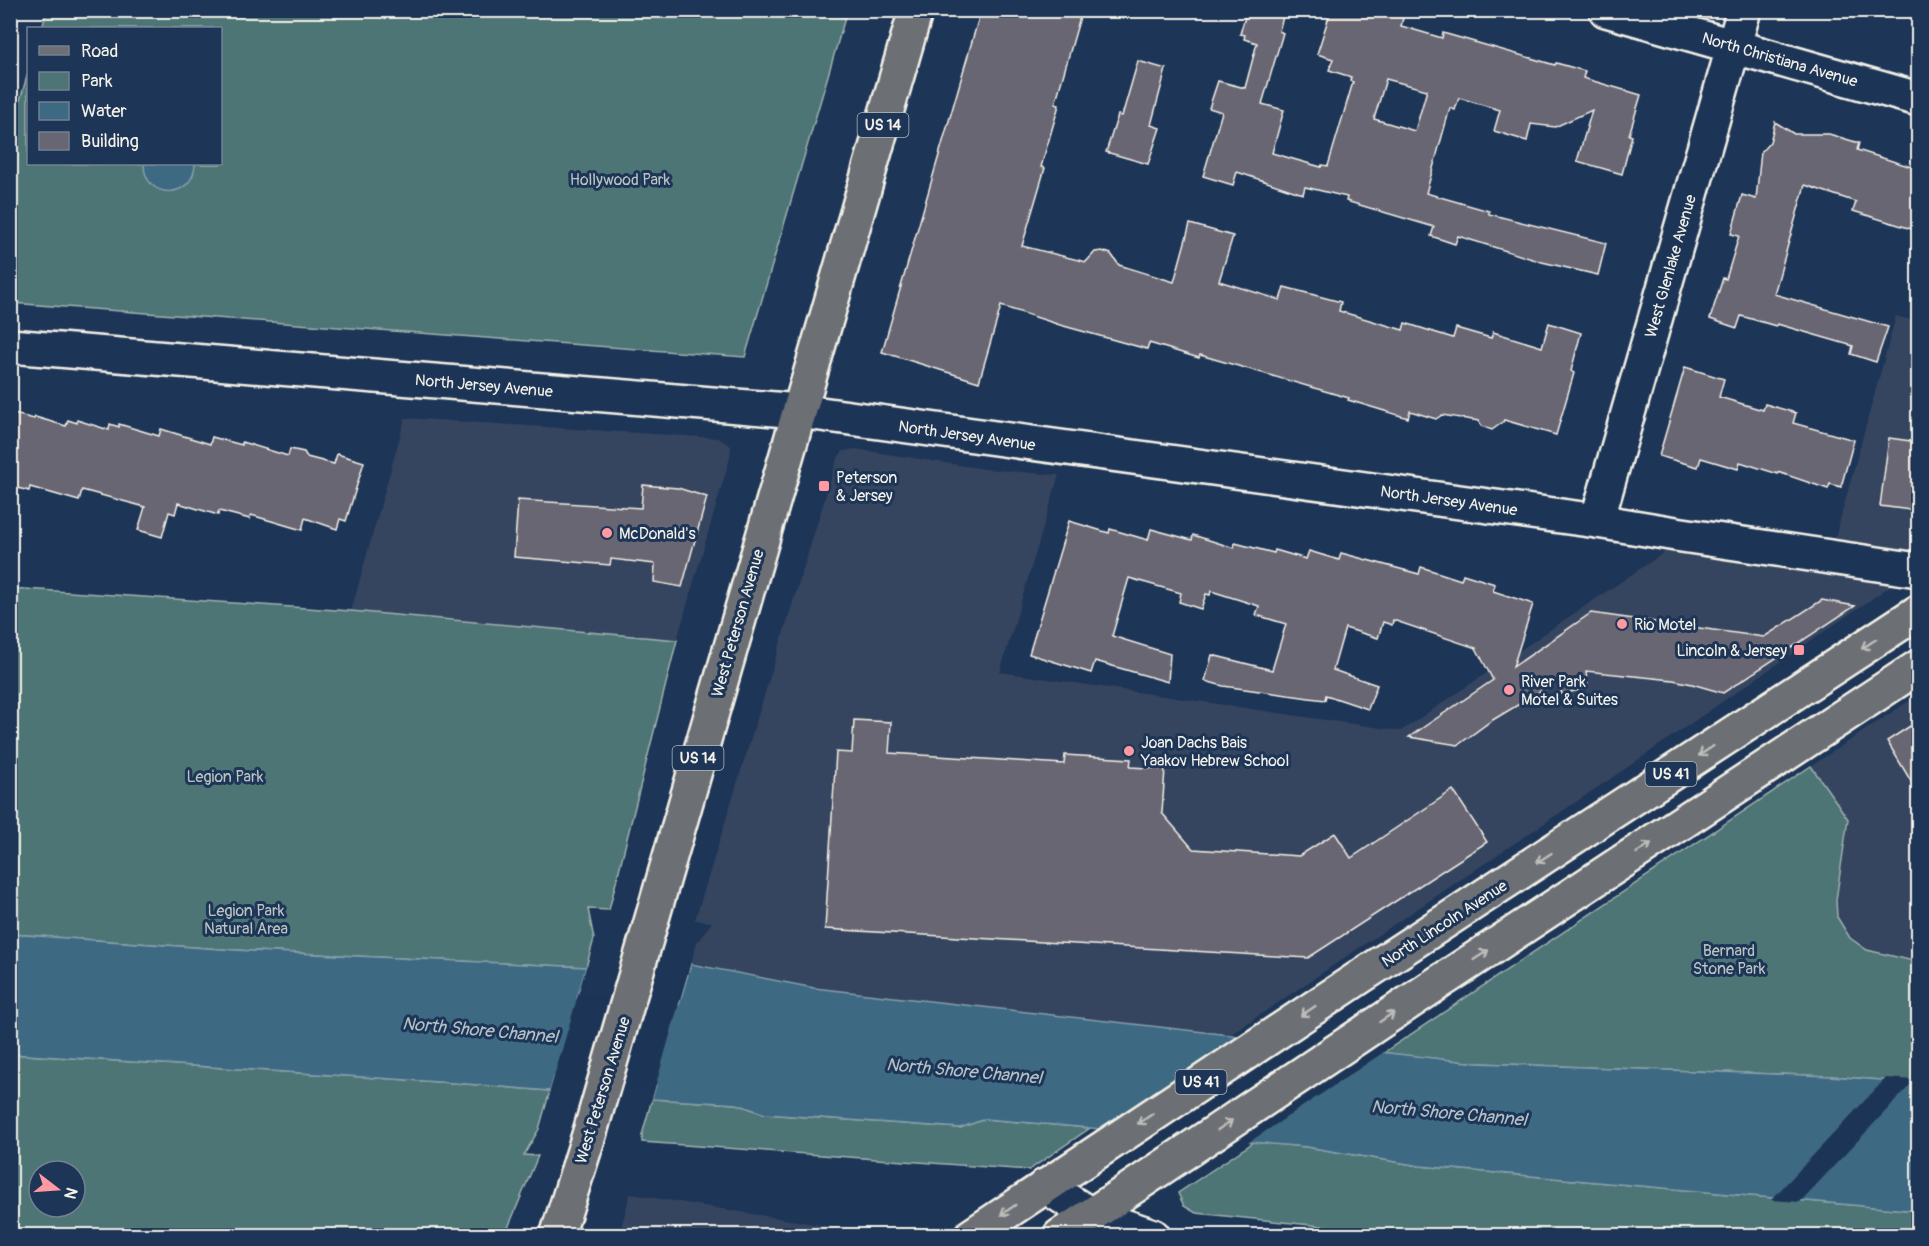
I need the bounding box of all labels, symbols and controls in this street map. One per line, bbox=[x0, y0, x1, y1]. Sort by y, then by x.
legend bbox=[27, 27, 222, 165]
street label: North Christiana Avenue bbox=[1700, 28, 1860, 92]
text: Road bbox=[81, 40, 118, 63]
text: Park bbox=[81, 70, 113, 93]
text: Water bbox=[81, 100, 127, 123]
road number: US 14 bbox=[858, 113, 908, 137]
text: Building bbox=[81, 130, 139, 153]
park label: Hollywood Park bbox=[570, 170, 671, 190]
street label: West Glenlake Avenue bbox=[1641, 192, 1701, 340]
street label: North Jersey Avenue bbox=[414, 370, 554, 402]
street label: North Jersey Avenue bbox=[897, 416, 1037, 456]
place label: Peterson & Jersey bbox=[836, 468, 897, 506]
marker: Peterson & Jersey bbox=[817, 479, 831, 493]
street label: North Jersey Avenue bbox=[1379, 481, 1519, 521]
place label: McDonald's bbox=[619, 524, 696, 544]
marker: McDonald's bbox=[600, 526, 614, 540]
street label: West Peterson Avenue bbox=[707, 547, 769, 699]
place label: Rio Motel bbox=[1634, 615, 1696, 635]
marker: Rio Motel bbox=[1615, 617, 1629, 631]
one-way arrow bbox=[1862, 638, 1878, 650]
place label: Lincoln & Jersey bbox=[1677, 641, 1787, 661]
marker: Lincoln & Jersey bbox=[1792, 643, 1806, 657]
place label: River Park Motel & Suites bbox=[1521, 672, 1618, 710]
marker: River Park Motel & Suites bbox=[1502, 683, 1516, 697]
place label: Joan Dachs Bais Yaakov Hebrew School bbox=[1140, 733, 1289, 771]
marker: Joan Dachs Bais Yaakov Hebrew School bbox=[1122, 744, 1136, 758]
one-way arrow bbox=[1698, 744, 1715, 757]
road number: US 14 bbox=[672, 746, 724, 770]
road number: US 41 bbox=[1646, 762, 1696, 786]
park label: Legion Park bbox=[187, 767, 264, 787]
one-way arrow bbox=[1635, 841, 1652, 853]
one-way arrow bbox=[1536, 852, 1552, 864]
street label: North Lincoln Avenue bbox=[1378, 876, 1511, 972]
park label: Legion Park Natural Area bbox=[204, 901, 288, 939]
park label: Bernard Stone Park bbox=[1693, 941, 1766, 979]
one-way arrow bbox=[1472, 949, 1489, 961]
one-way arrow bbox=[1300, 1006, 1317, 1018]
one-way arrow bbox=[1378, 1011, 1395, 1023]
water label: North Shore Channel bbox=[401, 1012, 560, 1049]
street label: West Peterson Avenue bbox=[571, 1014, 635, 1166]
water label: North Shore Channel bbox=[885, 1053, 1044, 1090]
road number: US 41 bbox=[1176, 1070, 1226, 1094]
water label: North Shore Channel bbox=[1370, 1095, 1529, 1132]
one-way arrow bbox=[1138, 1113, 1154, 1125]
one-way arrow bbox=[1216, 1119, 1233, 1132]
north arrow bbox=[27, 1159, 87, 1219]
text: N bbox=[59, 1185, 82, 1201]
one-way arrow bbox=[1000, 1204, 1016, 1216]

